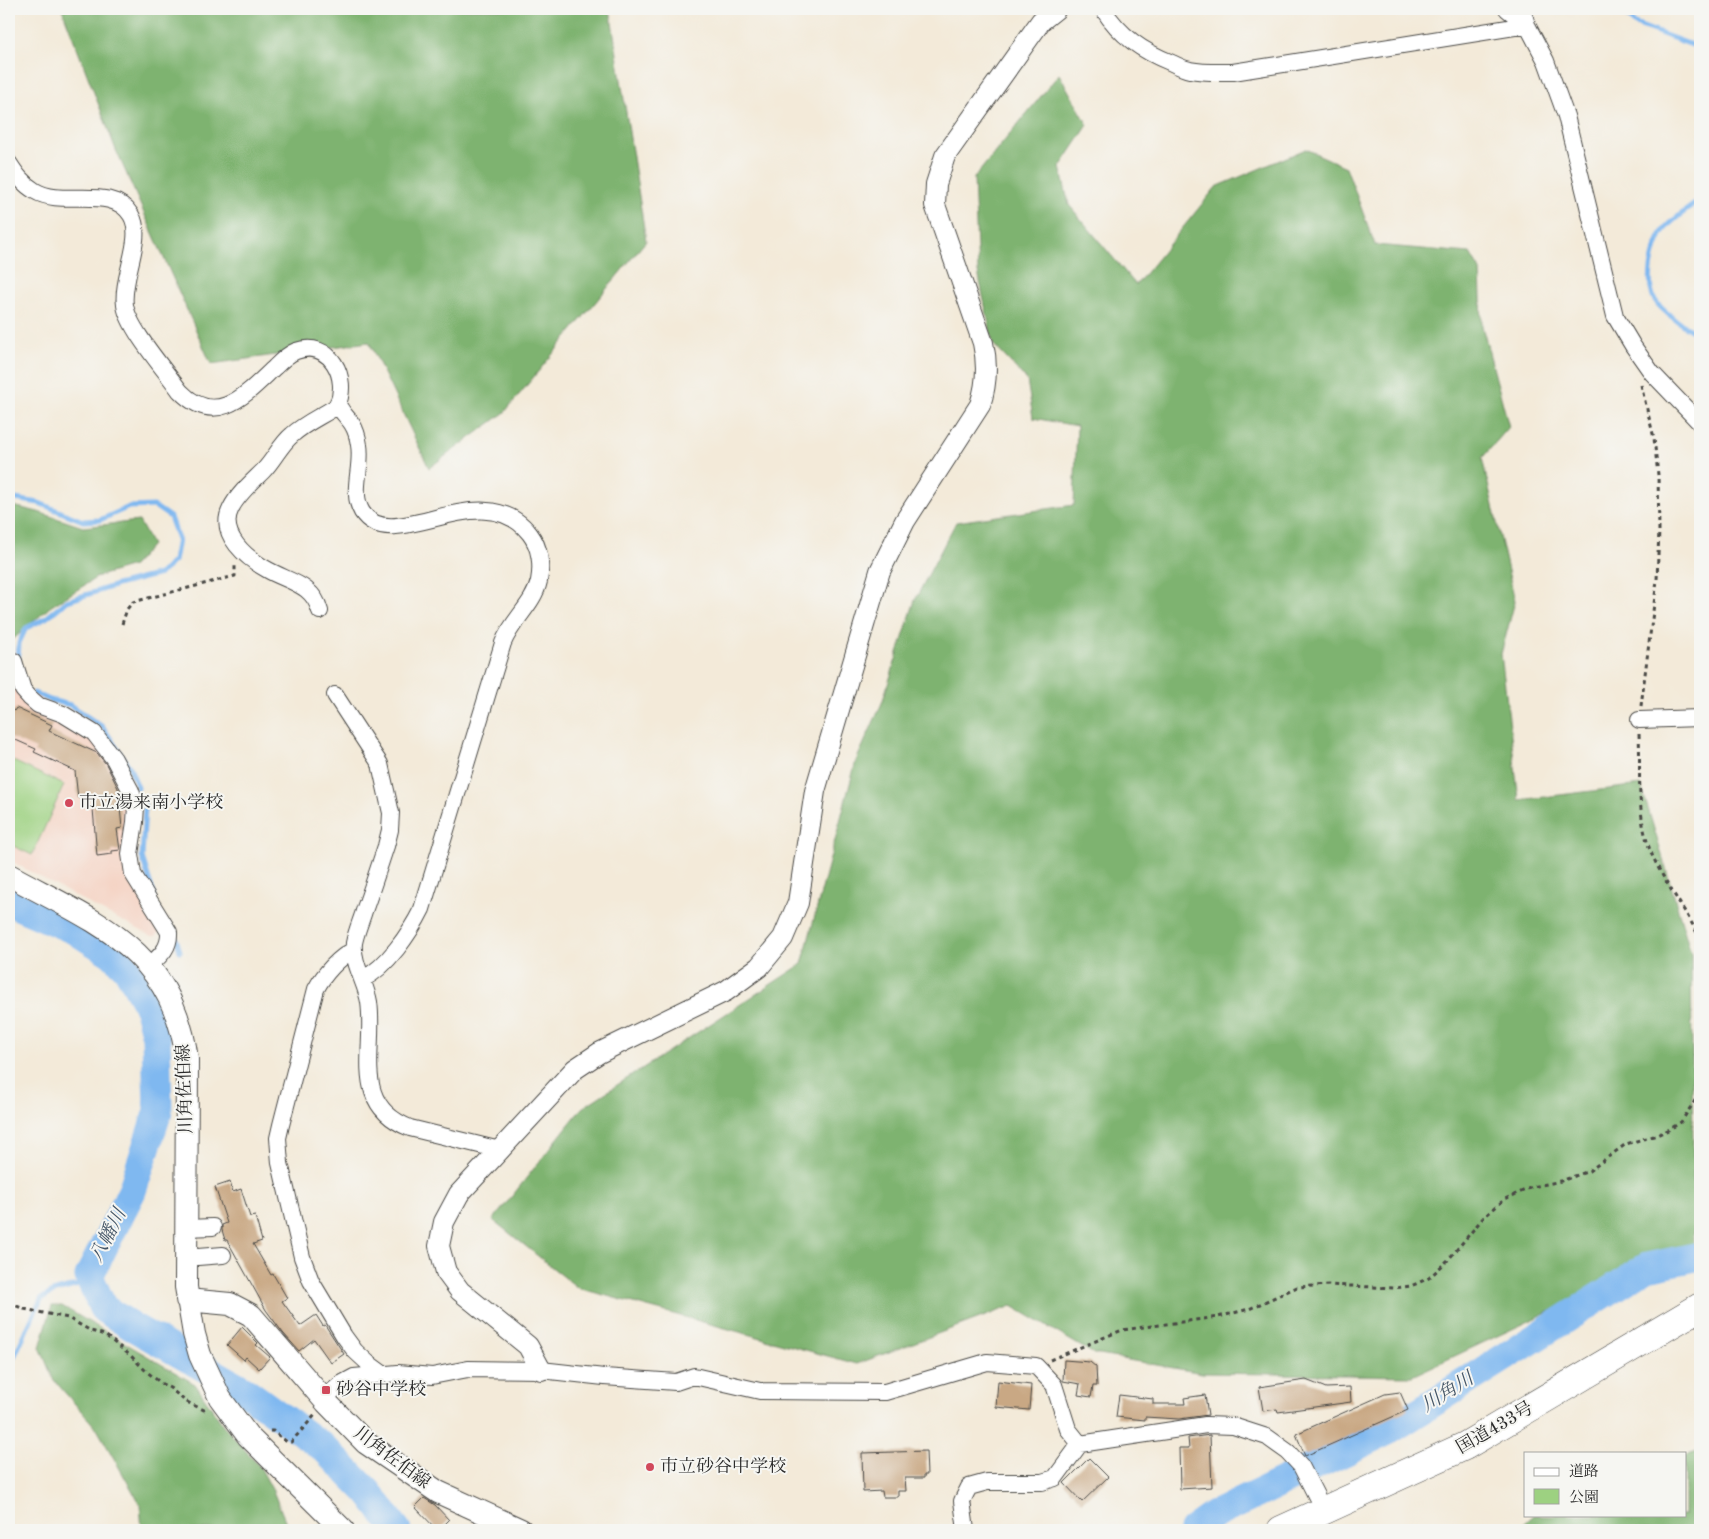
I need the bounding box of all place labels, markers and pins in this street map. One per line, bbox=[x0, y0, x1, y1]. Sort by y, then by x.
place label: 市立湯来南小学校 bbox=[79, 792, 223, 812]
marker: 市立湯来南小学校 bbox=[63, 797, 75, 809]
place label: 砂谷中学校 bbox=[336, 1379, 426, 1399]
marker: 砂谷中学校 bbox=[320, 1384, 332, 1396]
place label: 市立砂谷中学校 bbox=[660, 1456, 786, 1476]
marker: 市立砂谷中学校 bbox=[644, 1461, 656, 1473]

